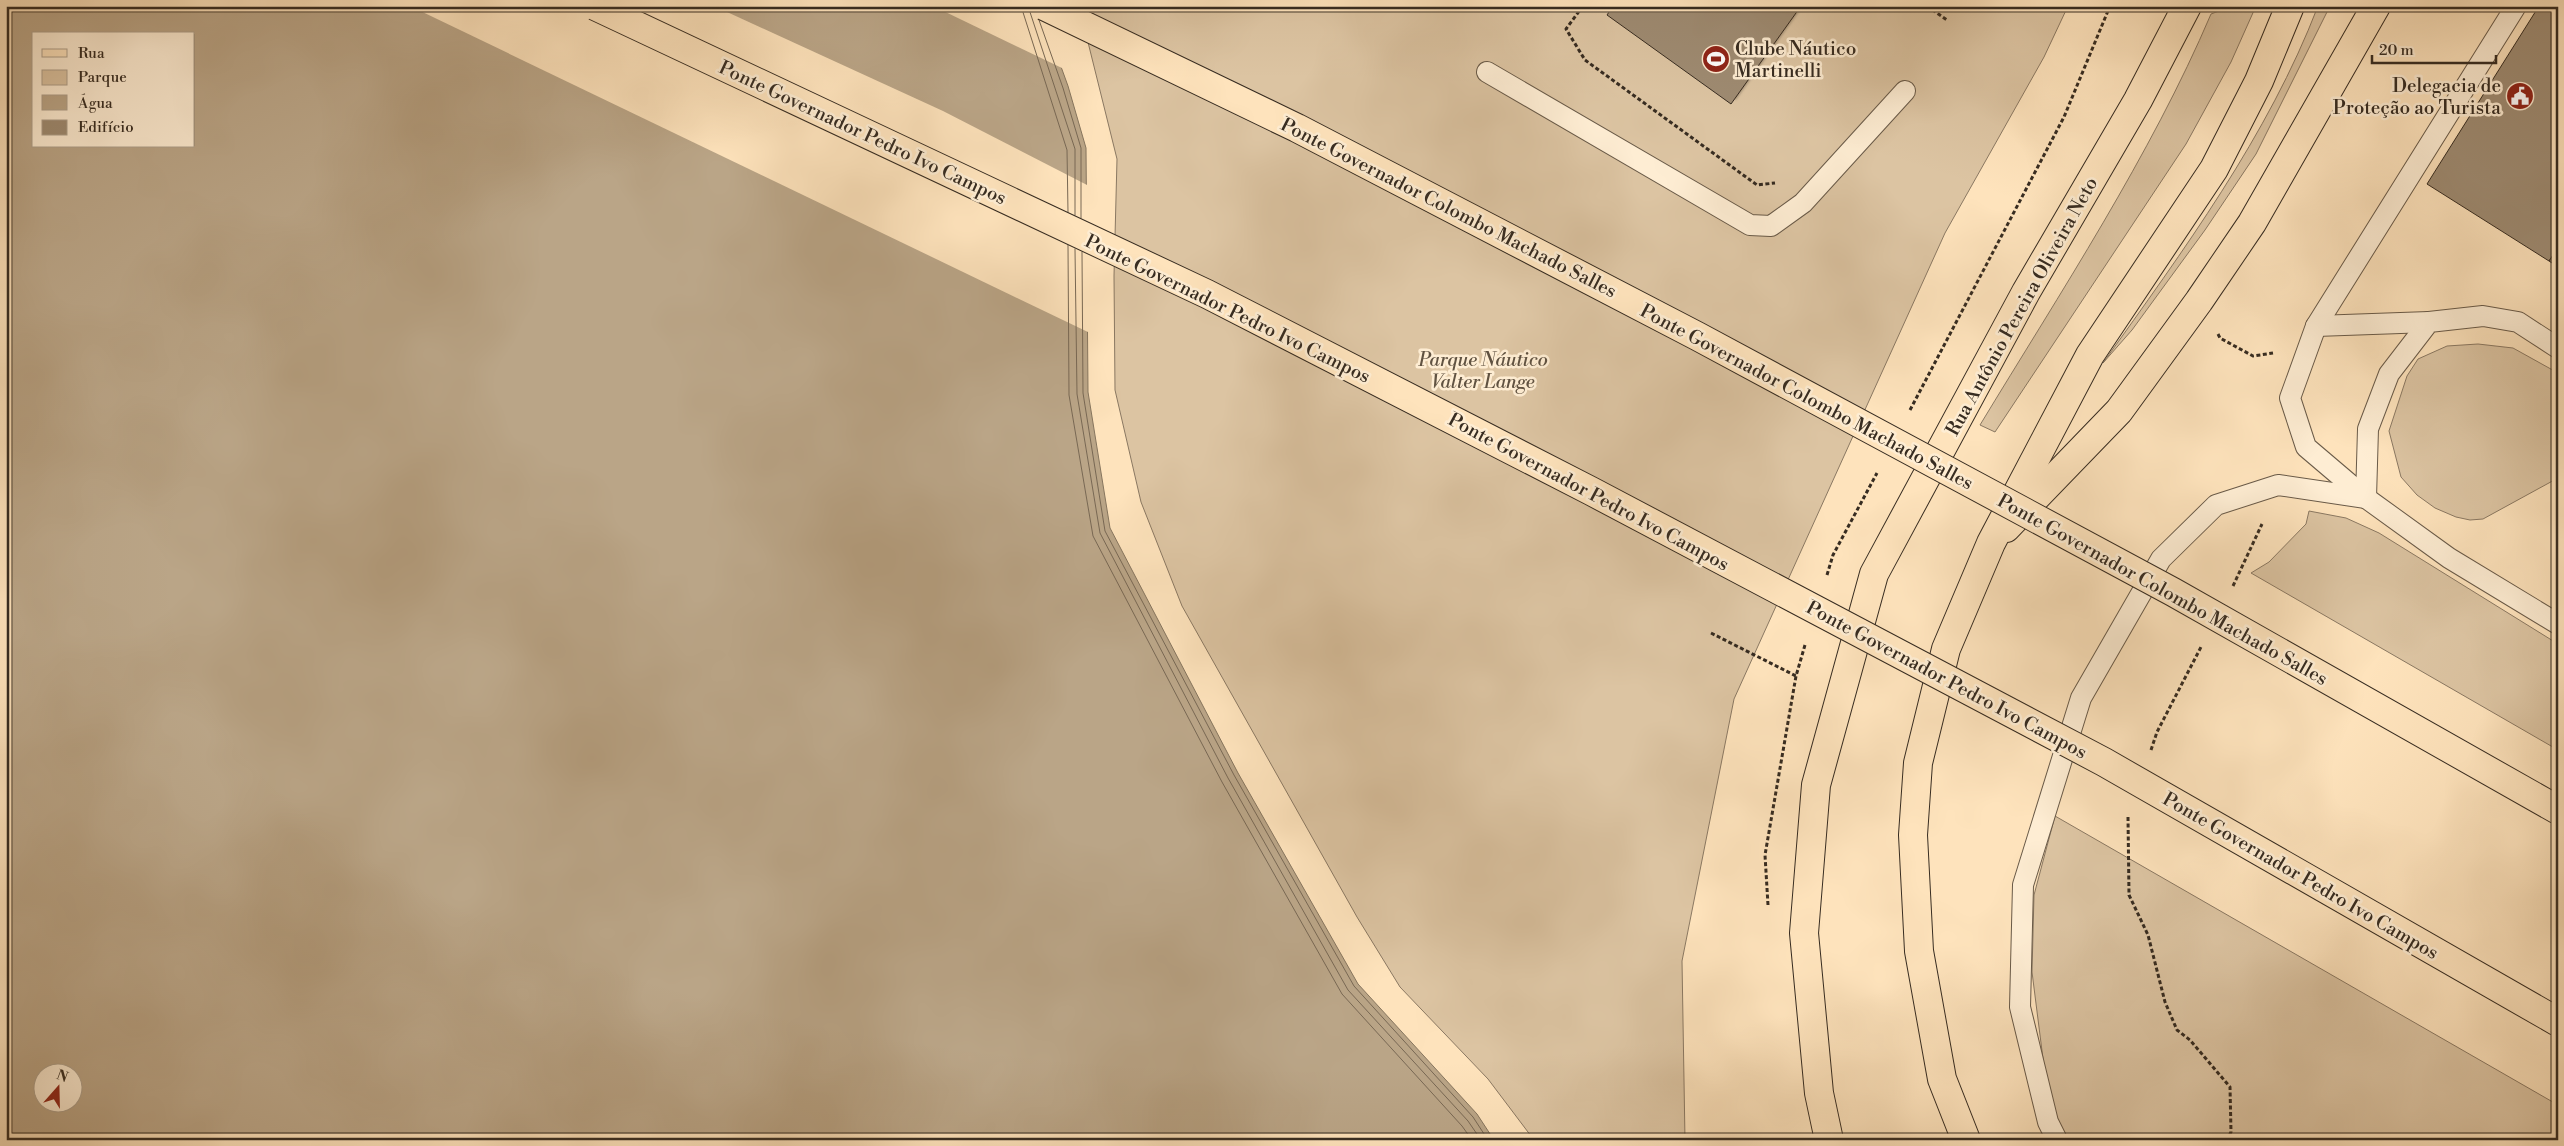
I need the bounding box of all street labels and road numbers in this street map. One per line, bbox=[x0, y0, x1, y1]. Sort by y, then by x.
street label: Ponte Governador Pedro Ivo Campos bbox=[715, 56, 1010, 210]
street label: Ponte Governador Colombo Machado Salles bbox=[1277, 112, 1621, 303]
street label: Rua Antônio Pereira Oliveira Neto bbox=[1941, 173, 2103, 440]
street label: Ponte Governador Pedro Ivo Campos bbox=[1081, 229, 1374, 389]
street label: Ponte Governador Colombo Machado Salles bbox=[1636, 299, 1977, 495]
street label: Ponte Governador Pedro Ivo Campos bbox=[1444, 407, 1733, 576]
street label: Ponte Governador Colombo Machado Salles bbox=[1993, 489, 2332, 691]
street label: Ponte Governador Pedro Ivo Campos bbox=[1802, 595, 2091, 764]
street label: Ponte Governador Pedro Ivo Campos bbox=[2158, 787, 2443, 965]

